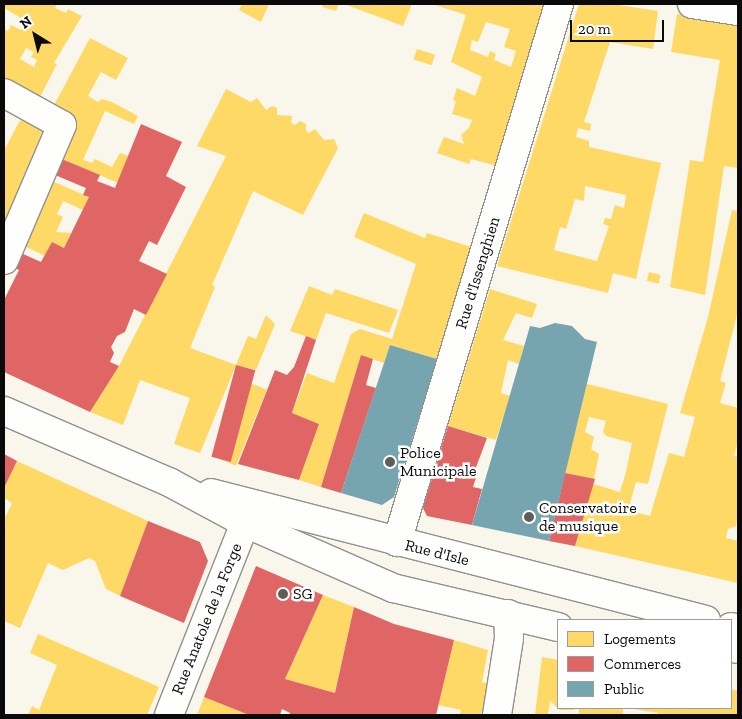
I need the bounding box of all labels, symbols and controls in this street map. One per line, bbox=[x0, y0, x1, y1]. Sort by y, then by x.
north arrow bbox=[10, 10, 60, 60]
scale bar bbox=[572, 10, 666, 42]
text: N bbox=[17, 12, 35, 32]
text: 20 m bbox=[578, 20, 611, 38]
street label: Rue d'Issenghien bbox=[452, 215, 504, 331]
place label: Police Municipale bbox=[400, 443, 477, 481]
marker: Police Municipale bbox=[384, 456, 396, 468]
place label: Conservatoire de musique bbox=[539, 498, 637, 536]
marker: Conservatoire de musique bbox=[523, 511, 535, 523]
street label: Rue d'Isle bbox=[403, 536, 471, 570]
street label: Rue Anatole de la Forge bbox=[168, 540, 246, 698]
place label: SG bbox=[293, 584, 313, 604]
marker: SG bbox=[277, 588, 289, 600]
legend bbox=[557, 619, 732, 709]
text: Logements bbox=[604, 630, 676, 648]
text: Commerces bbox=[604, 655, 681, 673]
text: Public bbox=[604, 680, 644, 698]

